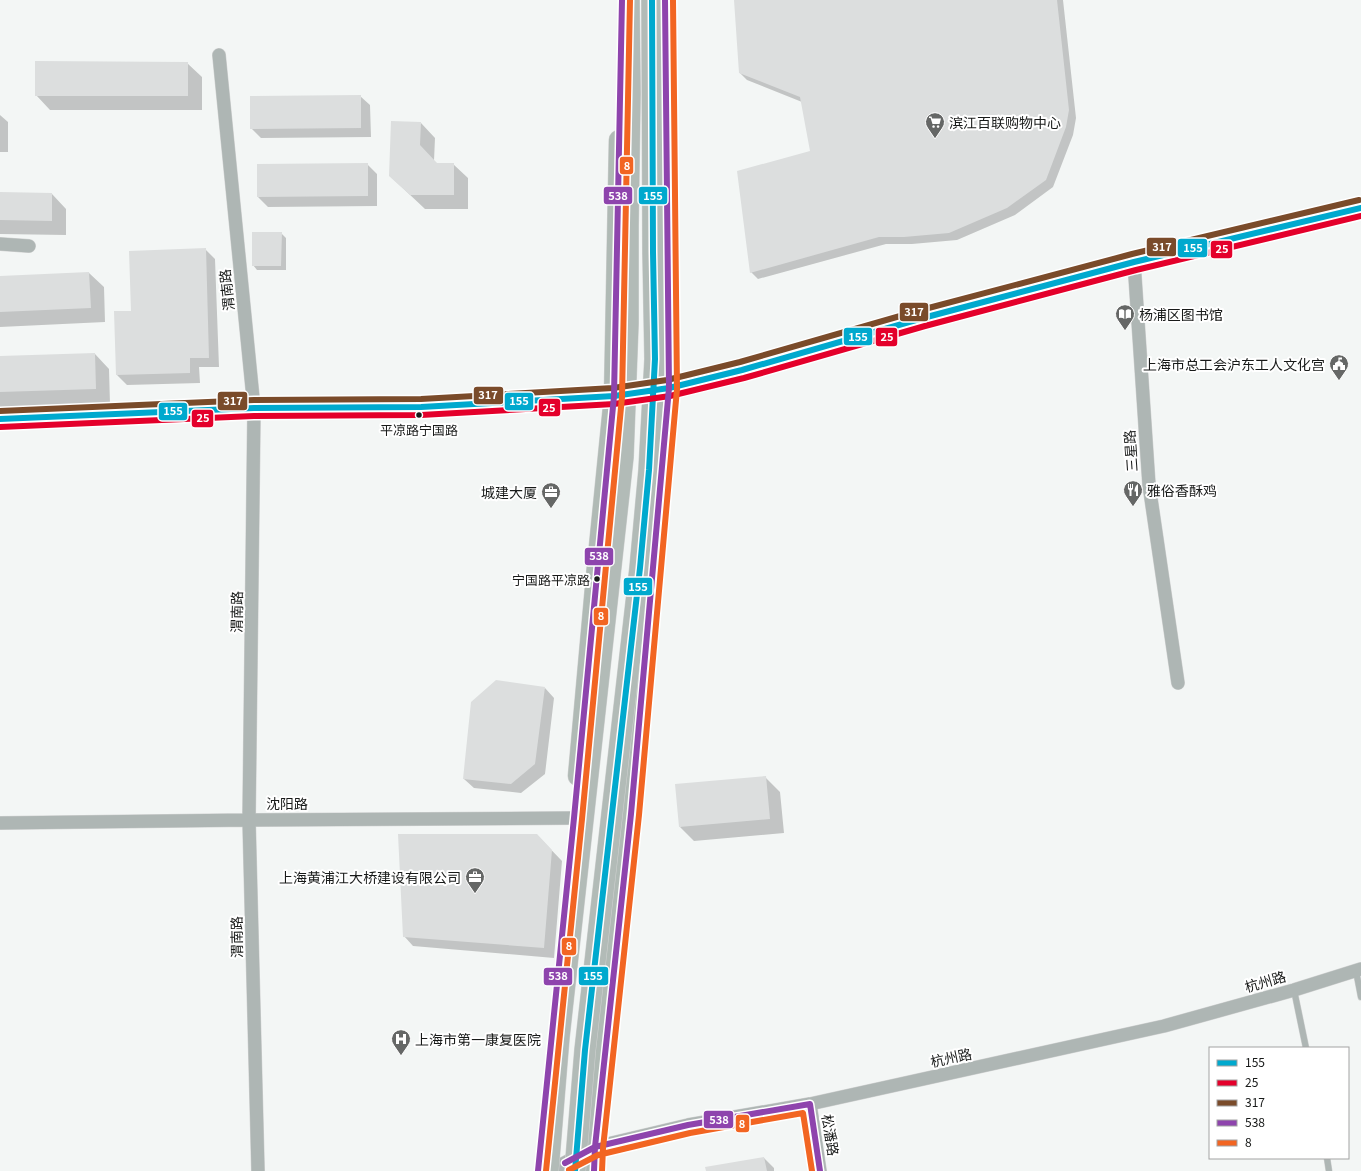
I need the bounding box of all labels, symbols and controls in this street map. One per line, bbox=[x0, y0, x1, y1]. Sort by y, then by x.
supermarket icon: 滨江百联购物中心 bbox=[924, 111, 946, 139]
place label: 滨江百联购物中心 bbox=[949, 112, 1061, 132]
line badge: 8 bbox=[619, 156, 634, 175]
text: 8 bbox=[624, 157, 630, 173]
line badge: 538 bbox=[603, 186, 633, 205]
line badge: 155 bbox=[638, 186, 668, 205]
text: 538 bbox=[608, 187, 628, 203]
text: 155 bbox=[643, 187, 663, 203]
line badge: 317 bbox=[1146, 237, 1177, 257]
text: 317 bbox=[1152, 238, 1172, 254]
line badge: 155 bbox=[1177, 238, 1208, 258]
text: 155 bbox=[1183, 239, 1203, 255]
line badge: 25 bbox=[1210, 240, 1233, 259]
text: 25 bbox=[1216, 240, 1228, 256]
street label: 渭南路 bbox=[214, 268, 238, 312]
line badge: 317 bbox=[899, 302, 929, 322]
text: 317 bbox=[904, 303, 924, 319]
library icon: 杨浦区图书馆 bbox=[1114, 303, 1136, 331]
place label: 杨浦区图书馆 bbox=[1139, 304, 1223, 324]
line badge: 155 bbox=[843, 327, 873, 346]
line badge: 25 bbox=[875, 327, 898, 347]
text: 155 bbox=[848, 328, 868, 344]
text: 25 bbox=[881, 328, 893, 344]
public building icon: 上海市总工会沪东工人文化宫 bbox=[1328, 353, 1350, 381]
place label: 上海市总工会沪东工人文化宫 bbox=[1143, 354, 1325, 374]
line badge: 317 bbox=[473, 386, 504, 405]
text: 317 bbox=[478, 386, 498, 402]
line badge: 317 bbox=[217, 391, 248, 411]
text: 317 bbox=[223, 392, 243, 408]
line badge: 155 bbox=[504, 392, 534, 411]
text: 155 bbox=[509, 392, 529, 408]
line badge: 25 bbox=[538, 398, 561, 417]
text: 25 bbox=[543, 399, 555, 415]
line badge: 155 bbox=[158, 402, 188, 421]
text: 155 bbox=[163, 402, 183, 418]
line badge: 25 bbox=[191, 409, 214, 428]
text: 25 bbox=[197, 409, 209, 425]
marker: 平凉路宁国路 bbox=[414, 410, 424, 420]
place label: 平凉路宁国路 bbox=[380, 420, 458, 439]
street label: 三星路 bbox=[1119, 429, 1141, 473]
restaurant icon: 雅俗香酥鸡 bbox=[1122, 479, 1144, 507]
place label: 雅俗香酥鸡 bbox=[1147, 480, 1217, 500]
office icon: 城建大厦 bbox=[540, 481, 562, 509]
place label: 城建大厦 bbox=[481, 482, 537, 502]
line badge: 538 bbox=[584, 547, 614, 566]
text: 538 bbox=[589, 547, 609, 563]
place label: 宁国路平凉路 bbox=[512, 570, 590, 589]
marker: 宁国路平凉路 bbox=[592, 574, 602, 584]
line badge: 155 bbox=[623, 577, 653, 596]
text: 155 bbox=[628, 578, 648, 594]
street label: 渭南路 bbox=[226, 591, 246, 633]
line badge: 8 bbox=[593, 607, 609, 626]
text: 8 bbox=[598, 607, 604, 623]
street label: 沈阳路 bbox=[266, 793, 308, 813]
office icon: 上海黄浦江大桥建设有限公司 bbox=[464, 866, 486, 894]
place label: 上海黄浦江大桥建设有限公司 bbox=[279, 867, 461, 887]
street label: 渭南路 bbox=[226, 916, 246, 958]
line badge: 8 bbox=[561, 937, 577, 956]
text: 8 bbox=[566, 937, 572, 953]
line badge: 155 bbox=[578, 966, 609, 986]
street label: 杭州路 bbox=[1242, 966, 1288, 996]
line badge: 538 bbox=[543, 967, 573, 986]
text: 538 bbox=[548, 967, 568, 983]
text: 155 bbox=[583, 967, 603, 983]
hospital icon: 上海市第一康复医院 bbox=[390, 1028, 412, 1056]
place label: 上海市第一康复医院 bbox=[415, 1029, 541, 1049]
street label: 杭州路 bbox=[928, 1043, 974, 1071]
legend bbox=[1209, 1047, 1349, 1159]
text: 155 bbox=[1245, 1053, 1265, 1070]
text: 25 bbox=[1245, 1073, 1259, 1090]
text: 317 bbox=[1245, 1093, 1265, 1110]
line badge: 538 bbox=[703, 1110, 734, 1129]
text: 538 bbox=[709, 1111, 729, 1127]
street label: 松潘路 bbox=[818, 1113, 844, 1157]
text: 538 bbox=[1245, 1113, 1265, 1130]
line badge: 8 bbox=[735, 1114, 750, 1133]
text: 8 bbox=[739, 1115, 745, 1131]
text: 8 bbox=[1245, 1133, 1252, 1150]

